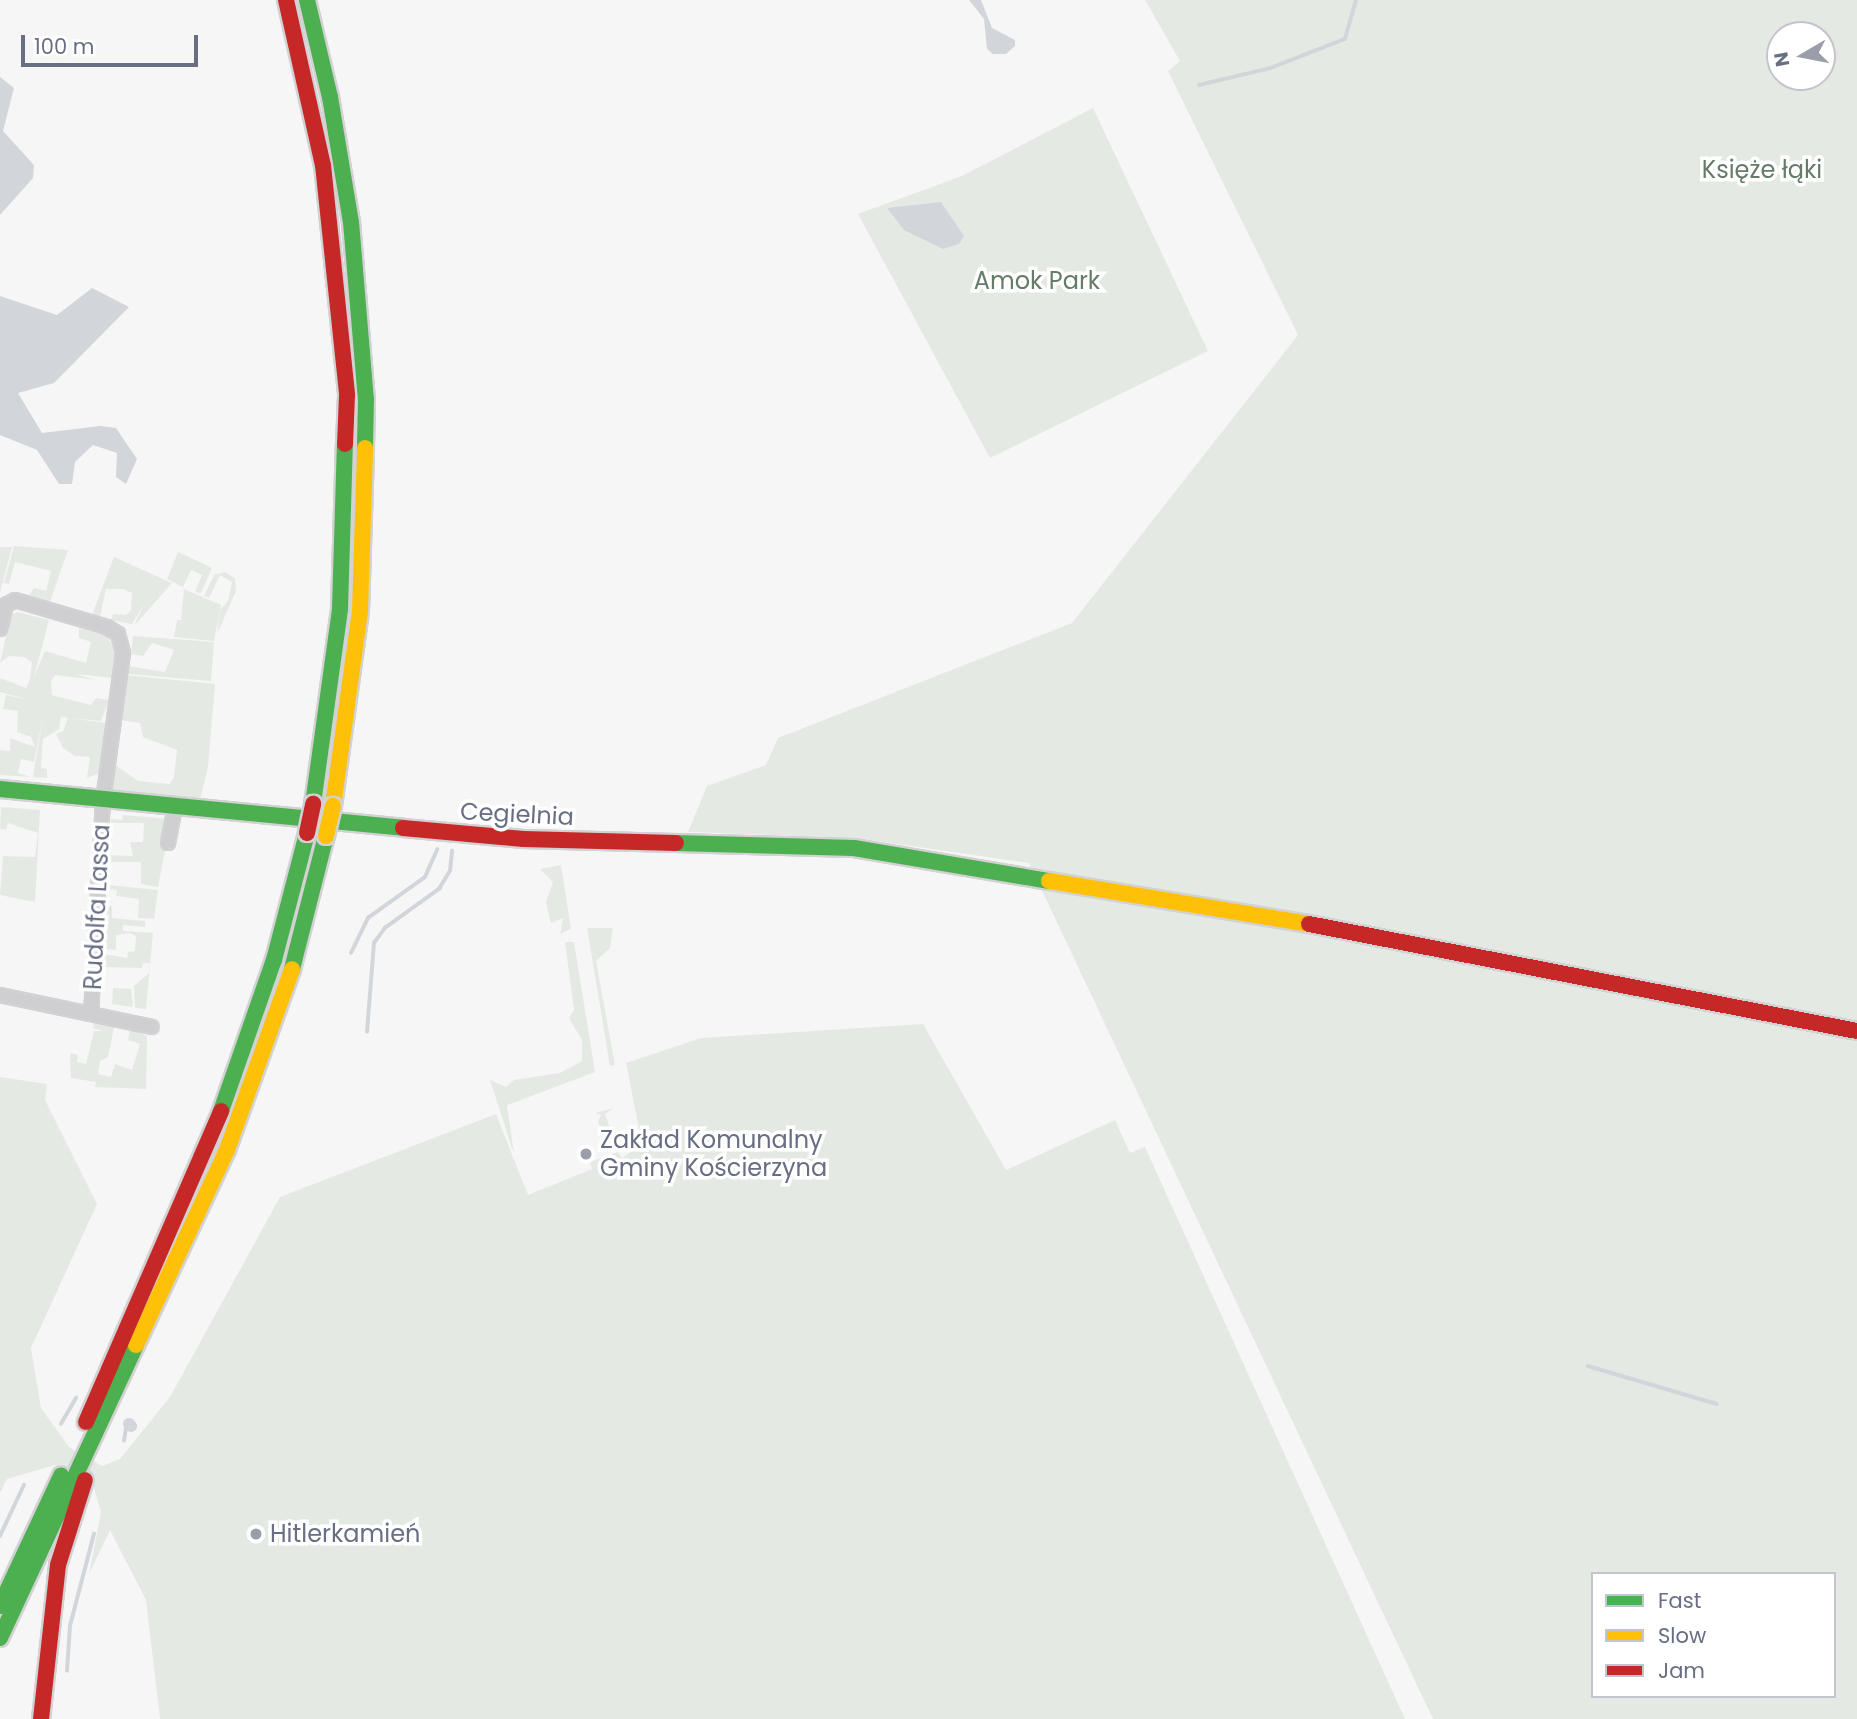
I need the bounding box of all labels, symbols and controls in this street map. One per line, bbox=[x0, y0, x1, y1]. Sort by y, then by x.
scale bar bbox=[24, 21, 201, 65]
north arrow bbox=[1766, 21, 1836, 91]
text: 100 m bbox=[34, 32, 94, 61]
text: N bbox=[1767, 50, 1796, 69]
park label: Księże łąki bbox=[1702, 156, 1822, 184]
park label: Amok Park bbox=[974, 267, 1100, 295]
street label: Cegielnia bbox=[459, 797, 575, 831]
street label: Rudolfa Lassa bbox=[78, 823, 116, 991]
place label: Zakład Komunalny Gminy Kościerzyna bbox=[600, 1126, 827, 1182]
marker: Zakład Komunalny Gminy Kościerzyna bbox=[578, 1146, 594, 1162]
place label: Hitlerkamień bbox=[270, 1520, 420, 1548]
marker: Hitlerkamień bbox=[248, 1526, 264, 1542]
legend bbox=[1591, 1572, 1836, 1698]
text: Fast bbox=[1658, 1586, 1701, 1615]
text: Slow bbox=[1658, 1621, 1706, 1650]
text: Jam bbox=[1658, 1656, 1705, 1685]

